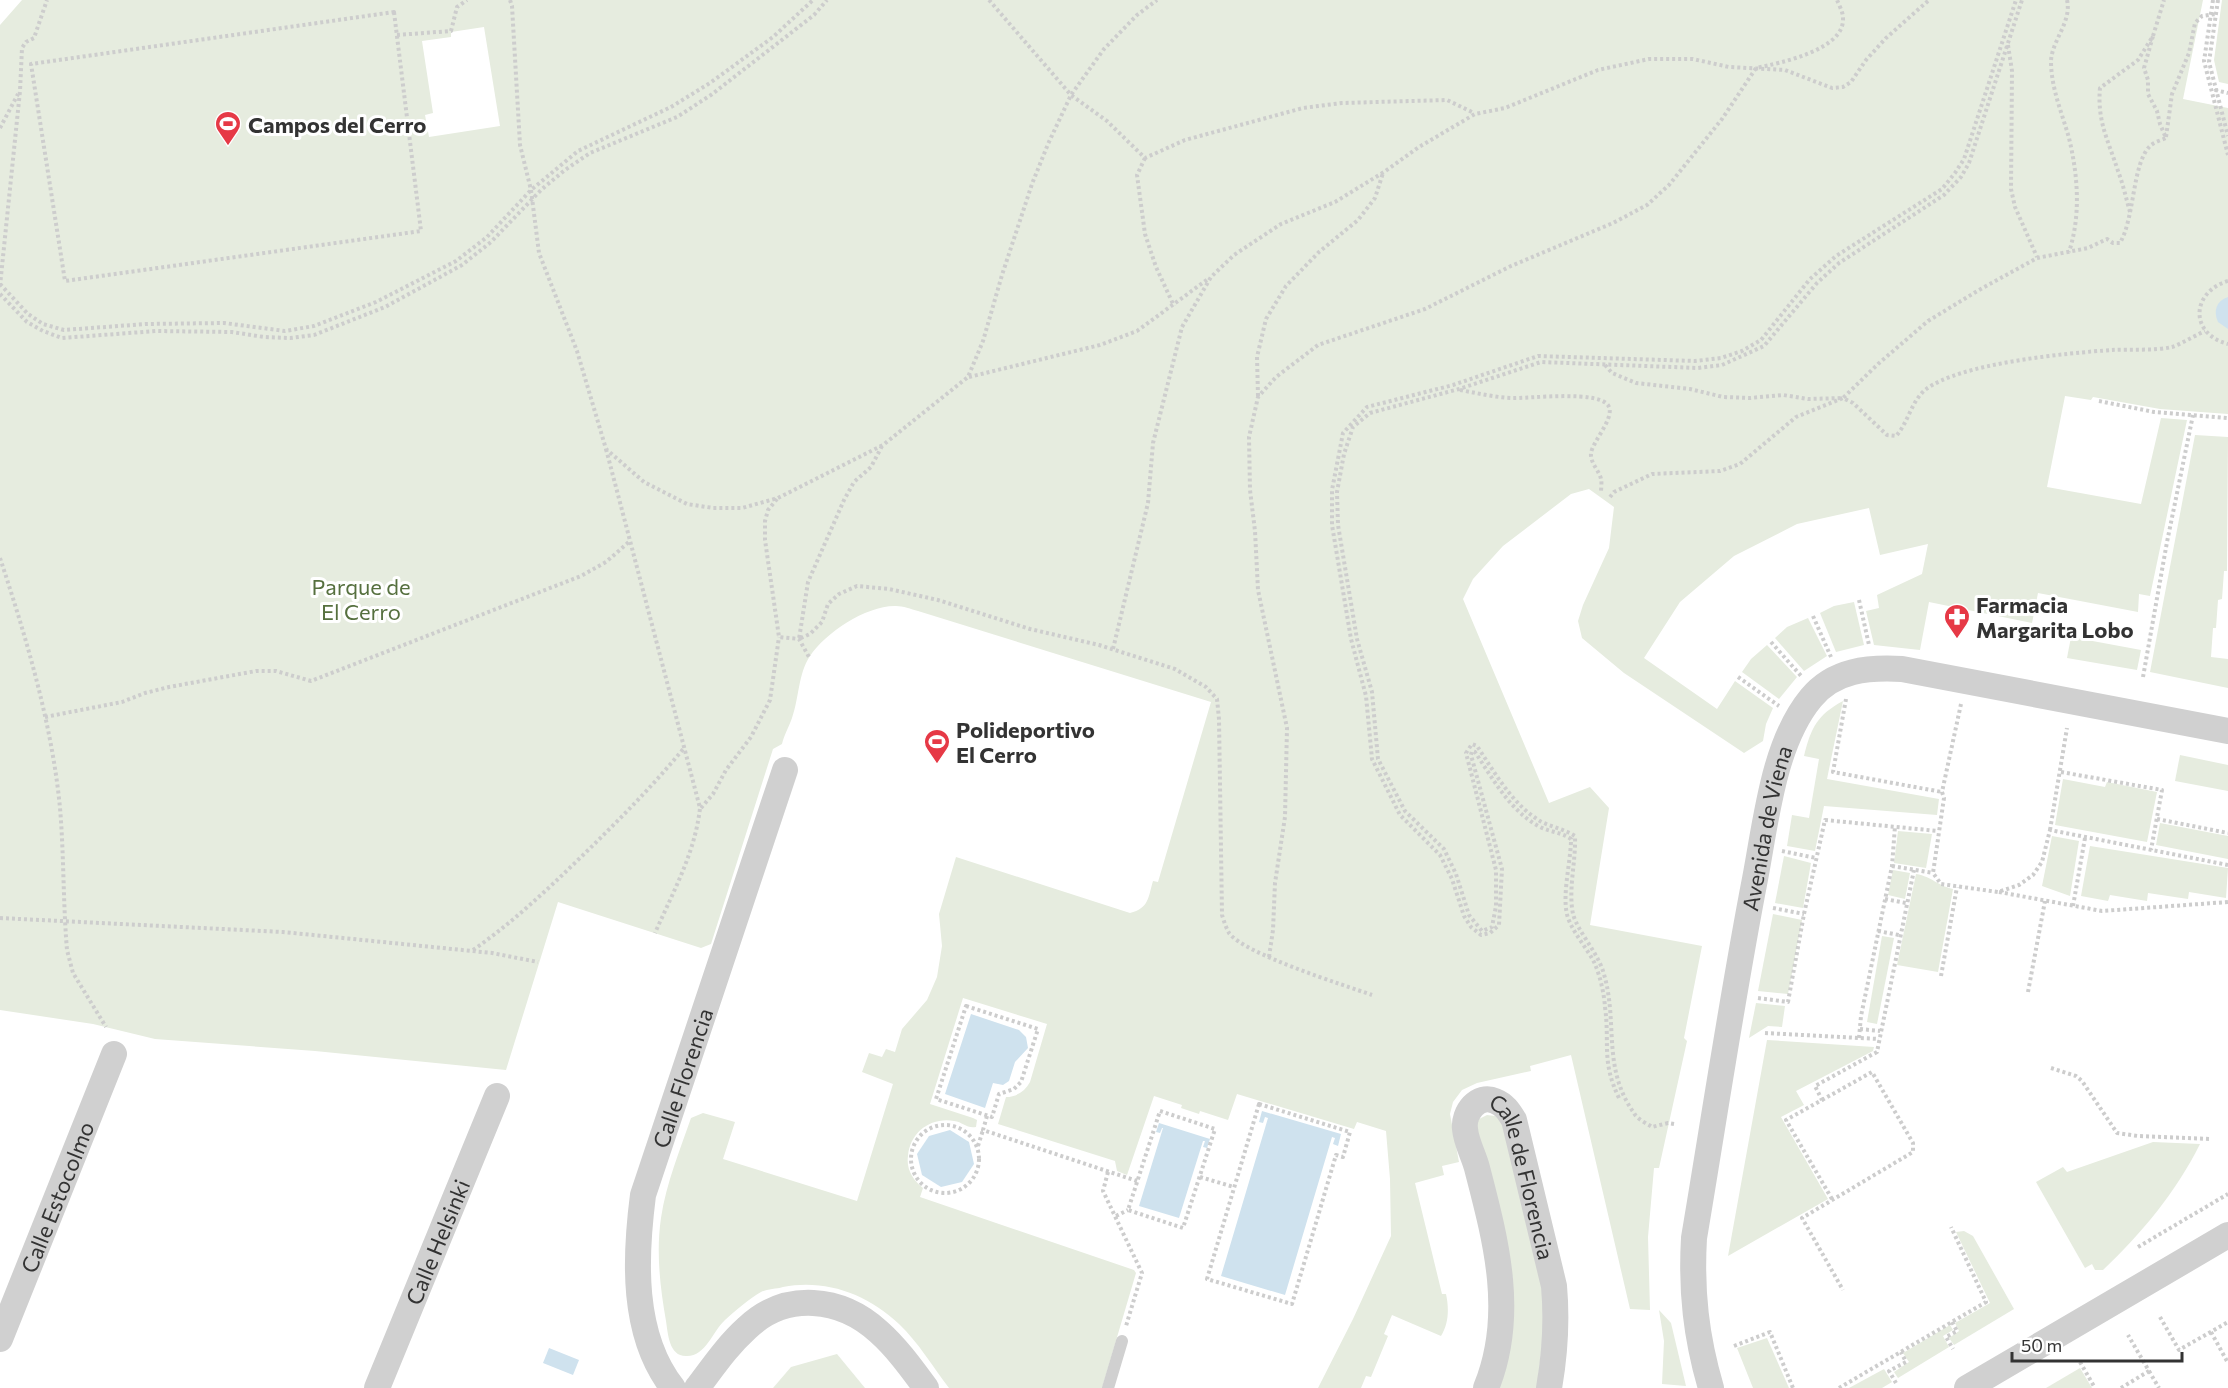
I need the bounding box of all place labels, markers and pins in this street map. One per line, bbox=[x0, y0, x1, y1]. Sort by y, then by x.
sports icon: Campos del Cerro bbox=[213, 109, 243, 147]
place label: Campos del Cerro bbox=[248, 111, 427, 138]
place label: Farmacia Margarita Lobo bbox=[1976, 591, 2134, 643]
pharmacy icon: Farmacia Margarita Lobo bbox=[1942, 602, 1972, 640]
place label: Polideportivo El Cerro bbox=[956, 716, 1095, 768]
sports icon: Polideportivo El Cerro bbox=[922, 727, 952, 765]

